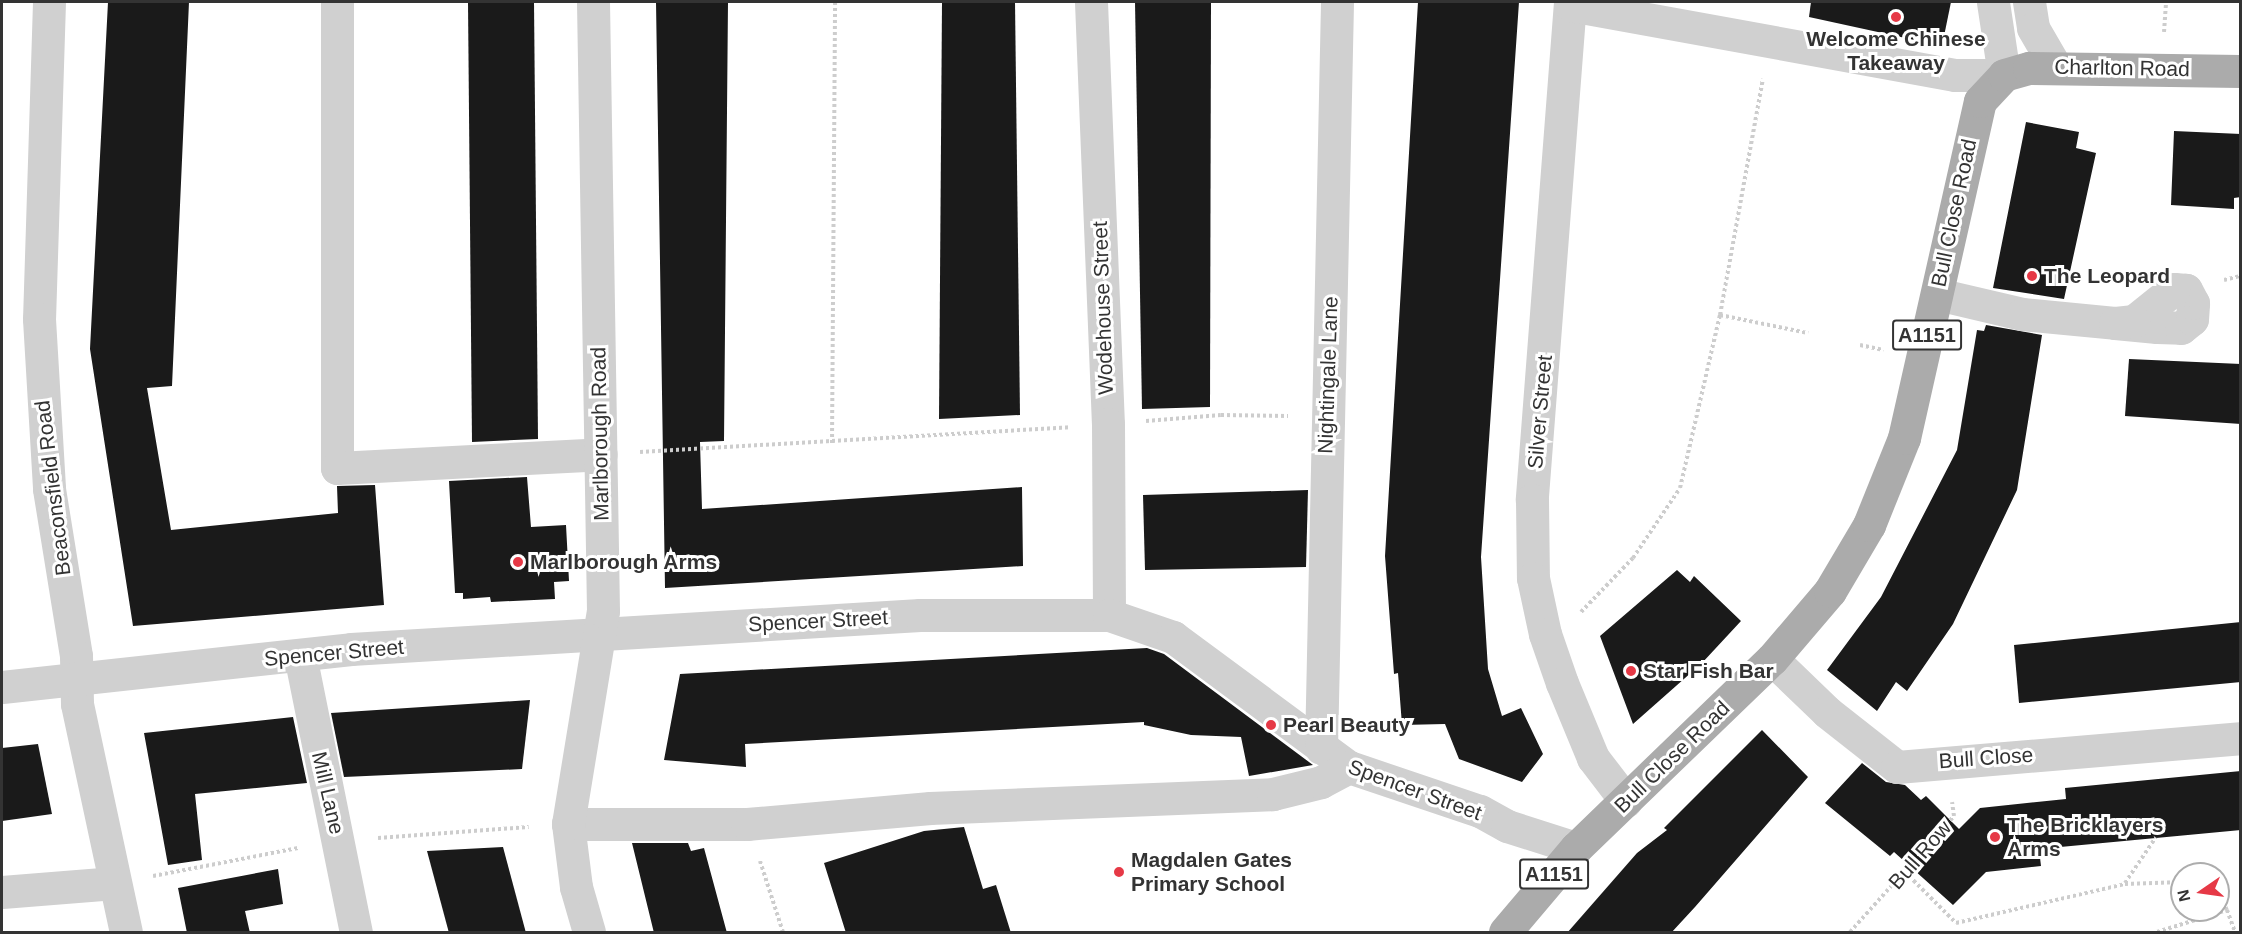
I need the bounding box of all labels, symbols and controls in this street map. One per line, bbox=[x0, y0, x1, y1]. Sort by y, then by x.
marker: Welcome Chinese Takeaway bbox=[1889, 10, 1903, 24]
place label: Welcome Chinese Takeaway bbox=[1806, 26, 1986, 76]
street label: Charlton Road bbox=[2054, 54, 2190, 82]
street label: Bull Close Road bbox=[1926, 137, 1982, 289]
street label: Wodehouse Street bbox=[1087, 221, 1119, 395]
place label: The Leopard bbox=[2044, 263, 2170, 289]
marker: The Leopard bbox=[2025, 269, 2039, 283]
street label: Nightingale Lane bbox=[1313, 296, 1343, 454]
road number: A1151 bbox=[1891, 318, 1963, 352]
street label: Marlborough Road bbox=[586, 347, 614, 521]
street label: Silver Street bbox=[1522, 354, 1558, 470]
street label: Beaconsfield Road bbox=[30, 399, 76, 577]
place label: Marlborough Arms bbox=[530, 549, 718, 575]
marker: Marlborough Arms bbox=[511, 555, 525, 569]
street label: Spencer Street bbox=[747, 605, 889, 637]
street label: Spencer Street bbox=[263, 634, 405, 672]
place label: Star Fish Bar bbox=[1643, 658, 1774, 684]
marker: Star Fish Bar bbox=[1624, 664, 1638, 678]
street label: Bull Close Road bbox=[1609, 696, 1735, 818]
place label: Pearl Beauty bbox=[1283, 712, 1410, 738]
marker: Pearl Beauty bbox=[1264, 718, 1278, 732]
street label: Bull Close bbox=[1938, 742, 2034, 774]
street label: Mill Lane bbox=[306, 749, 350, 837]
street label: Spencer Street bbox=[1345, 754, 1485, 826]
place label: The Bricklayers Arms bbox=[2007, 812, 2163, 862]
street label: Bull Row bbox=[1883, 815, 1957, 895]
marker: The Bricklayers Arms bbox=[1988, 830, 2002, 844]
place label: Magdalen Gates Primary School bbox=[1131, 847, 1292, 897]
road number: A1151 bbox=[1518, 857, 1590, 891]
north arrow bbox=[2170, 862, 2230, 922]
marker: Magdalen Gates Primary School bbox=[1112, 865, 1126, 879]
text: N bbox=[2174, 888, 2194, 903]

